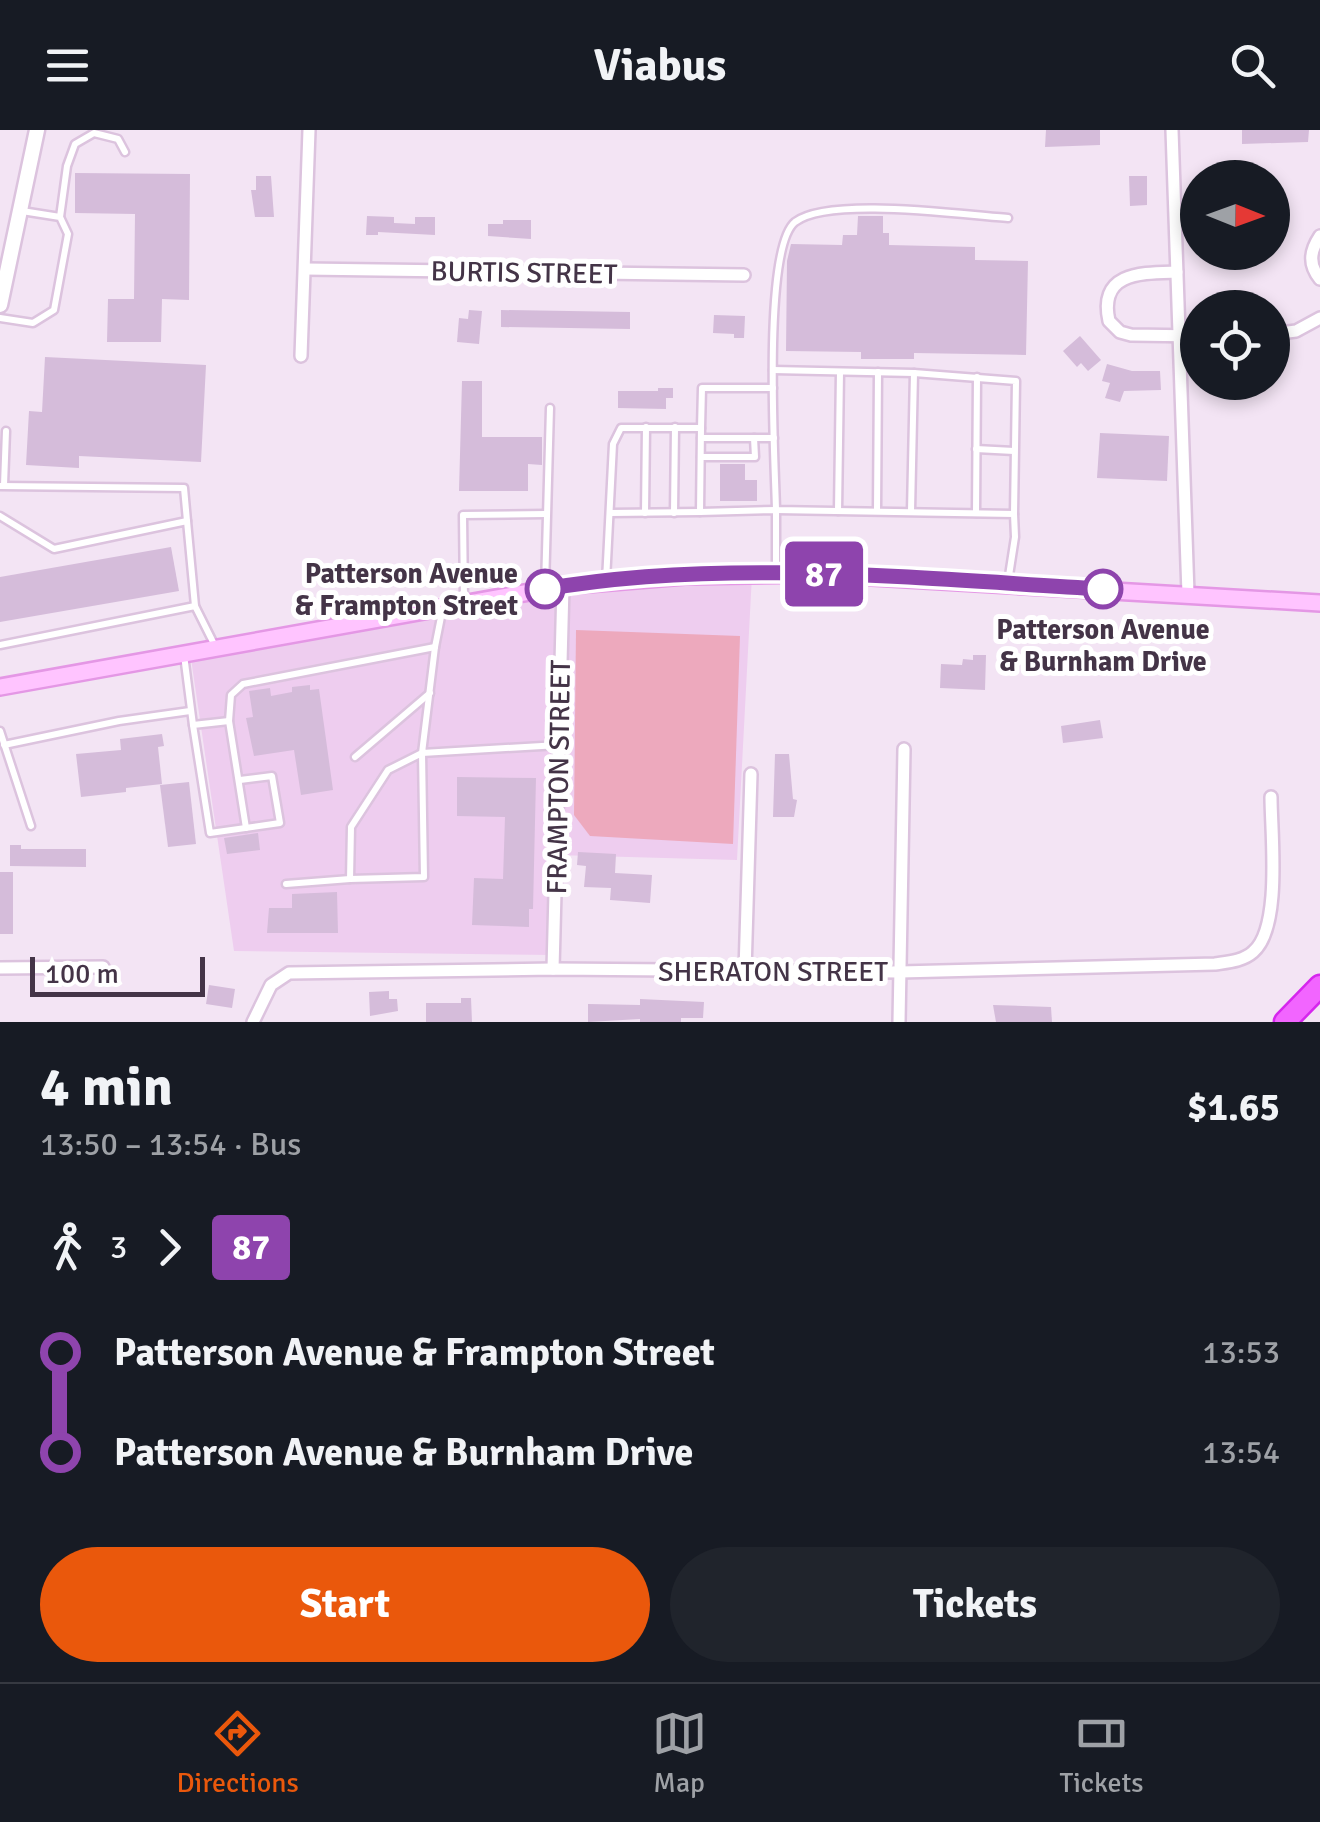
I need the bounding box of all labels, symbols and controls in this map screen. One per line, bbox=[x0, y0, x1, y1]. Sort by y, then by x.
icon: menu bbox=[40, 38, 95, 93]
text: Viabus bbox=[594, 38, 726, 93]
icon: search bbox=[1225, 38, 1280, 93]
north arrow bbox=[1180, 160, 1290, 270]
map controls bbox=[1180, 160, 1290, 400]
street label: BURTIS STREET bbox=[430, 254, 618, 292]
button: locate bbox=[1180, 290, 1290, 400]
line badge: 87 bbox=[779, 542, 869, 606]
text: 87 bbox=[805, 553, 843, 596]
place label: Patterson Avenue & Frampton Street bbox=[295, 557, 519, 623]
marker: Patterson Avenue & Frampton Street bbox=[526, 570, 564, 608]
marker: Patterson Avenue & Burnham Drive bbox=[1084, 570, 1122, 608]
place label: Patterson Avenue & Burnham Drive bbox=[996, 613, 1210, 679]
street label: FRAMPTON STREET bbox=[540, 659, 578, 895]
scale bar bbox=[30, 952, 205, 996]
street label: SHERATON STREET bbox=[658, 955, 888, 989]
text: 100 m bbox=[45, 957, 119, 991]
text: 4 min bbox=[40, 1053, 173, 1121]
text: $1.65 bbox=[1187, 1084, 1280, 1131]
text: 13:50 – 13:54 · Bus bbox=[40, 1125, 301, 1164]
icon: walk bbox=[40, 1220, 95, 1275]
icon: forward bbox=[142, 1220, 197, 1275]
text: 87 bbox=[232, 1226, 270, 1269]
text: 3 bbox=[110, 1228, 127, 1267]
text: Patterson Avenue & Frampton Street bbox=[114, 1329, 715, 1376]
text: 13:53 bbox=[1202, 1333, 1280, 1372]
text: Patterson Avenue & Burnham Drive bbox=[114, 1429, 693, 1476]
text: 13:54 bbox=[1202, 1433, 1280, 1472]
button: Start bbox=[40, 1547, 650, 1662]
button: Tickets bbox=[670, 1547, 1280, 1662]
tab: Directions bbox=[176, 1706, 299, 1800]
tab: Map bbox=[652, 1706, 707, 1800]
tab: Tickets bbox=[1059, 1706, 1144, 1800]

